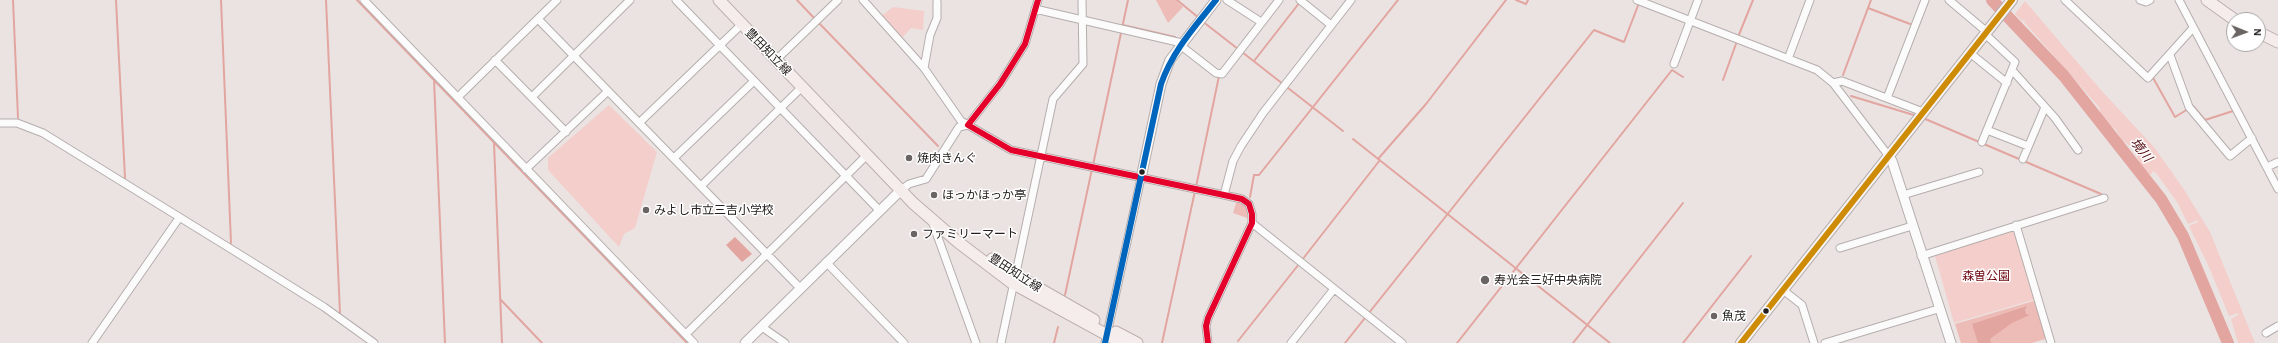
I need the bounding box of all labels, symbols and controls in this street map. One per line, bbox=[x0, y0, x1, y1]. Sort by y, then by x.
north arrow bbox=[2226, 12, 2266, 52]
street label: 豊田知立線 bbox=[742, 25, 794, 79]
text: N bbox=[2252, 28, 2263, 36]
water label: 境川 bbox=[2127, 135, 2155, 165]
place label: 焼肉きんぐ bbox=[917, 151, 977, 165]
marker: 焼肉きんぐ bbox=[904, 153, 914, 163]
unlabelled marker bbox=[1137, 167, 1147, 177]
place label: ほっかほっか亭 bbox=[942, 188, 1026, 202]
marker: ほっかほっか亭 bbox=[929, 190, 939, 200]
place label: みよし市立三吉小学校 bbox=[654, 203, 774, 217]
marker: みよし市立三吉小学校 bbox=[641, 205, 651, 215]
place label: ファミリーマート bbox=[922, 227, 1018, 241]
marker: ファミリーマート bbox=[909, 229, 919, 239]
street label: 豊田知立線 bbox=[986, 251, 1044, 295]
park label: 森曽公園 bbox=[1962, 269, 2010, 283]
place label: 寿光会三好中央病院 bbox=[1494, 273, 1602, 287]
marker: 寿光会三好中央病院 bbox=[1479, 274, 1491, 286]
unlabelled marker bbox=[1761, 306, 1771, 316]
place label: 魚茂 bbox=[1722, 309, 1746, 323]
marker: 魚茂 bbox=[1709, 311, 1719, 321]

